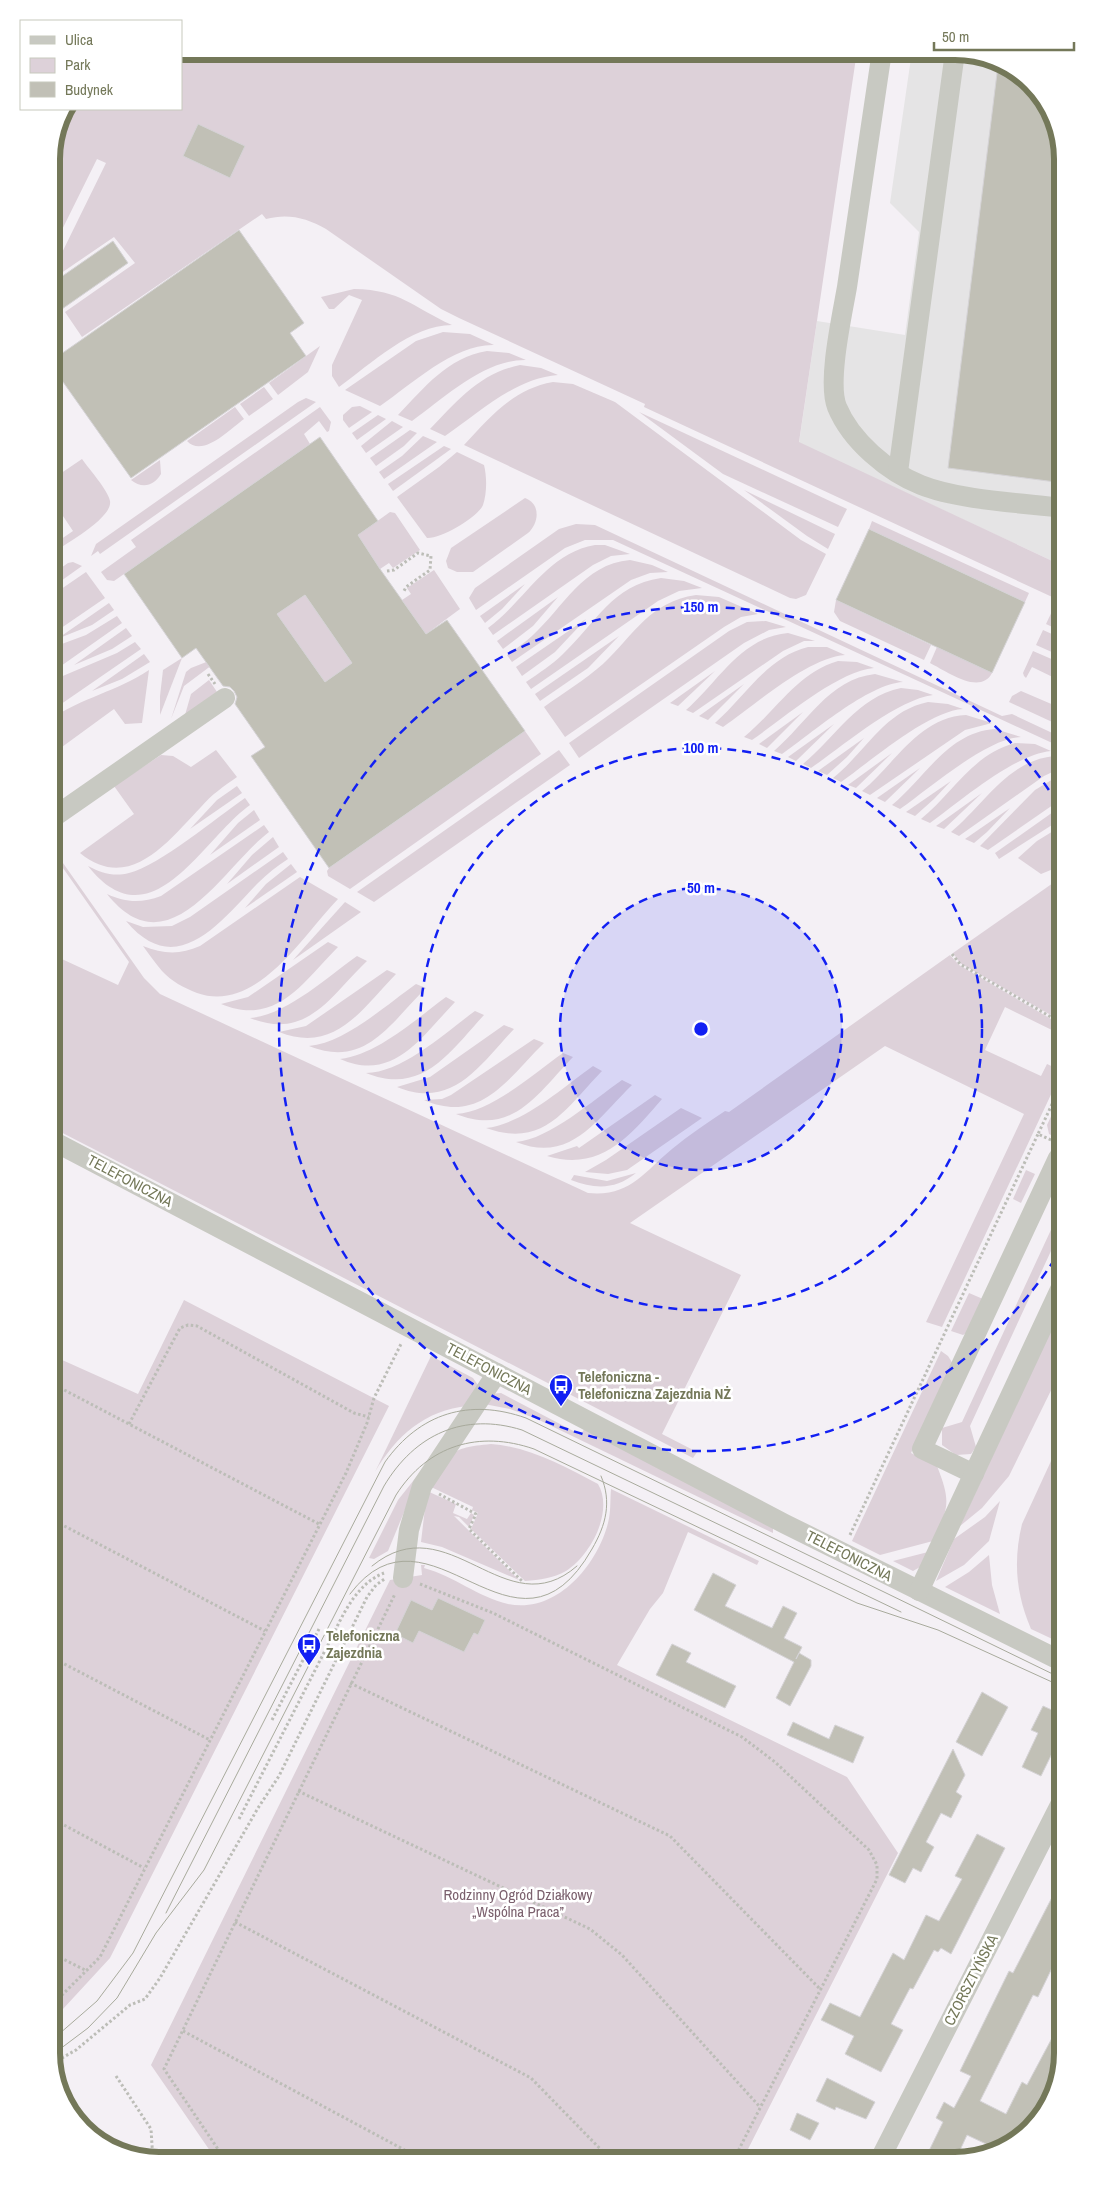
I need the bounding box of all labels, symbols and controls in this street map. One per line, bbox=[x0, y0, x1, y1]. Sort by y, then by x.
legend bbox=[20, 20, 182, 110]
scale bar bbox=[934, 20, 1074, 52]
text: 50 m bbox=[942, 26, 969, 47]
text: Ulica bbox=[65, 29, 93, 50]
text: Park bbox=[65, 54, 91, 75]
text: Budynek bbox=[65, 79, 114, 100]
text: 150 m bbox=[684, 596, 718, 617]
text: 100 m bbox=[684, 737, 718, 758]
text: 50 m bbox=[687, 877, 715, 898]
centre of rings bbox=[692, 1020, 710, 1038]
street label: TELEFONICZNA bbox=[84, 1149, 177, 1212]
street label: TELEFONICZNA bbox=[443, 1337, 536, 1400]
place label: Telefoniczna - Telefoniczna Zajezdnia NŻ bbox=[578, 1366, 731, 1404]
bus stop icon: Telefoniczna - Telefoniczna Zajezdnia NŻ bbox=[548, 1373, 574, 1407]
street label: TELEFONICZNA bbox=[803, 1525, 896, 1587]
place label: Telefoniczna Zajezdnia bbox=[326, 1625, 400, 1663]
bus stop icon: Telefoniczna Zajezdnia bbox=[296, 1632, 322, 1666]
park label: Rodzinny Ogród Działkowy „Wspólna Praca” bbox=[443, 1884, 593, 1922]
street label: CZORSZTYŃSKA bbox=[939, 1930, 1003, 2029]

